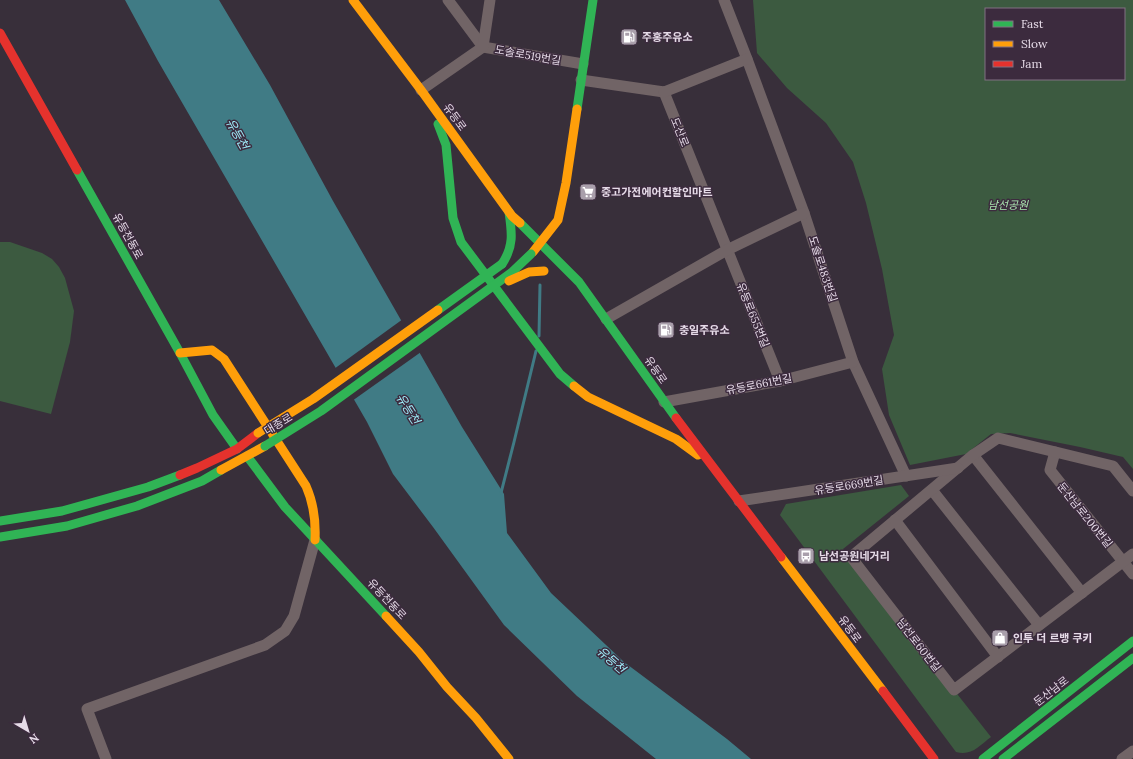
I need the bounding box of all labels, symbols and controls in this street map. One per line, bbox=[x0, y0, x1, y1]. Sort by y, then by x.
legend bbox=[985, 8, 1125, 80]
text: Fast bbox=[1021, 16, 1044, 31]
fuel station icon: 주홍주유소 bbox=[619, 27, 639, 47]
place label: 주홍주유소 bbox=[642, 30, 693, 44]
text: Slow bbox=[1021, 36, 1048, 51]
street label: 도솔로519번길 bbox=[494, 42, 562, 68]
text: Jam bbox=[1020, 56, 1042, 71]
street label: 유등로 bbox=[440, 101, 470, 133]
street label: 도산로 bbox=[668, 115, 692, 149]
water label: 유등천 bbox=[223, 116, 253, 154]
supermarket icon: 중고가전에어컨할인마트 bbox=[578, 182, 598, 202]
place label: 중고가전에어컨할인마트 bbox=[601, 185, 712, 199]
park label: 남선공원 bbox=[988, 198, 1029, 212]
street label: 유등천동로 bbox=[110, 210, 146, 262]
street label: 도솔로483번길 bbox=[806, 234, 840, 304]
street label: 유등로655번길 bbox=[734, 280, 772, 350]
fuel station icon: 충일주유소 bbox=[656, 320, 676, 340]
place label: 충일주유소 bbox=[679, 323, 730, 337]
street label: 유등로 bbox=[642, 354, 670, 386]
street label: 유등로661번길 bbox=[725, 371, 793, 397]
water label: 유등천 bbox=[393, 391, 425, 428]
street label: 대종로 bbox=[261, 410, 295, 438]
street label: 유등로669번길 bbox=[813, 473, 885, 497]
street label: 둔산남로200번길 bbox=[1054, 479, 1116, 551]
bus stop icon: 남선공원네거리 bbox=[796, 546, 816, 566]
place label: 남선공원네거리 bbox=[819, 549, 890, 563]
street label: 유등천동로 bbox=[365, 576, 409, 622]
street label: 유등로 bbox=[835, 613, 865, 645]
street label: 남선로60번길 bbox=[894, 616, 944, 674]
shop icon: 인투 더 르뱅 쿠키 bbox=[990, 628, 1010, 648]
place label: 인투 더 르뱅 쿠키 bbox=[1013, 631, 1093, 645]
water label: 유등천 bbox=[594, 643, 630, 677]
street label: 둔산남로 bbox=[1031, 673, 1071, 709]
north arrow bbox=[8, 711, 48, 751]
text: N bbox=[26, 731, 42, 747]

